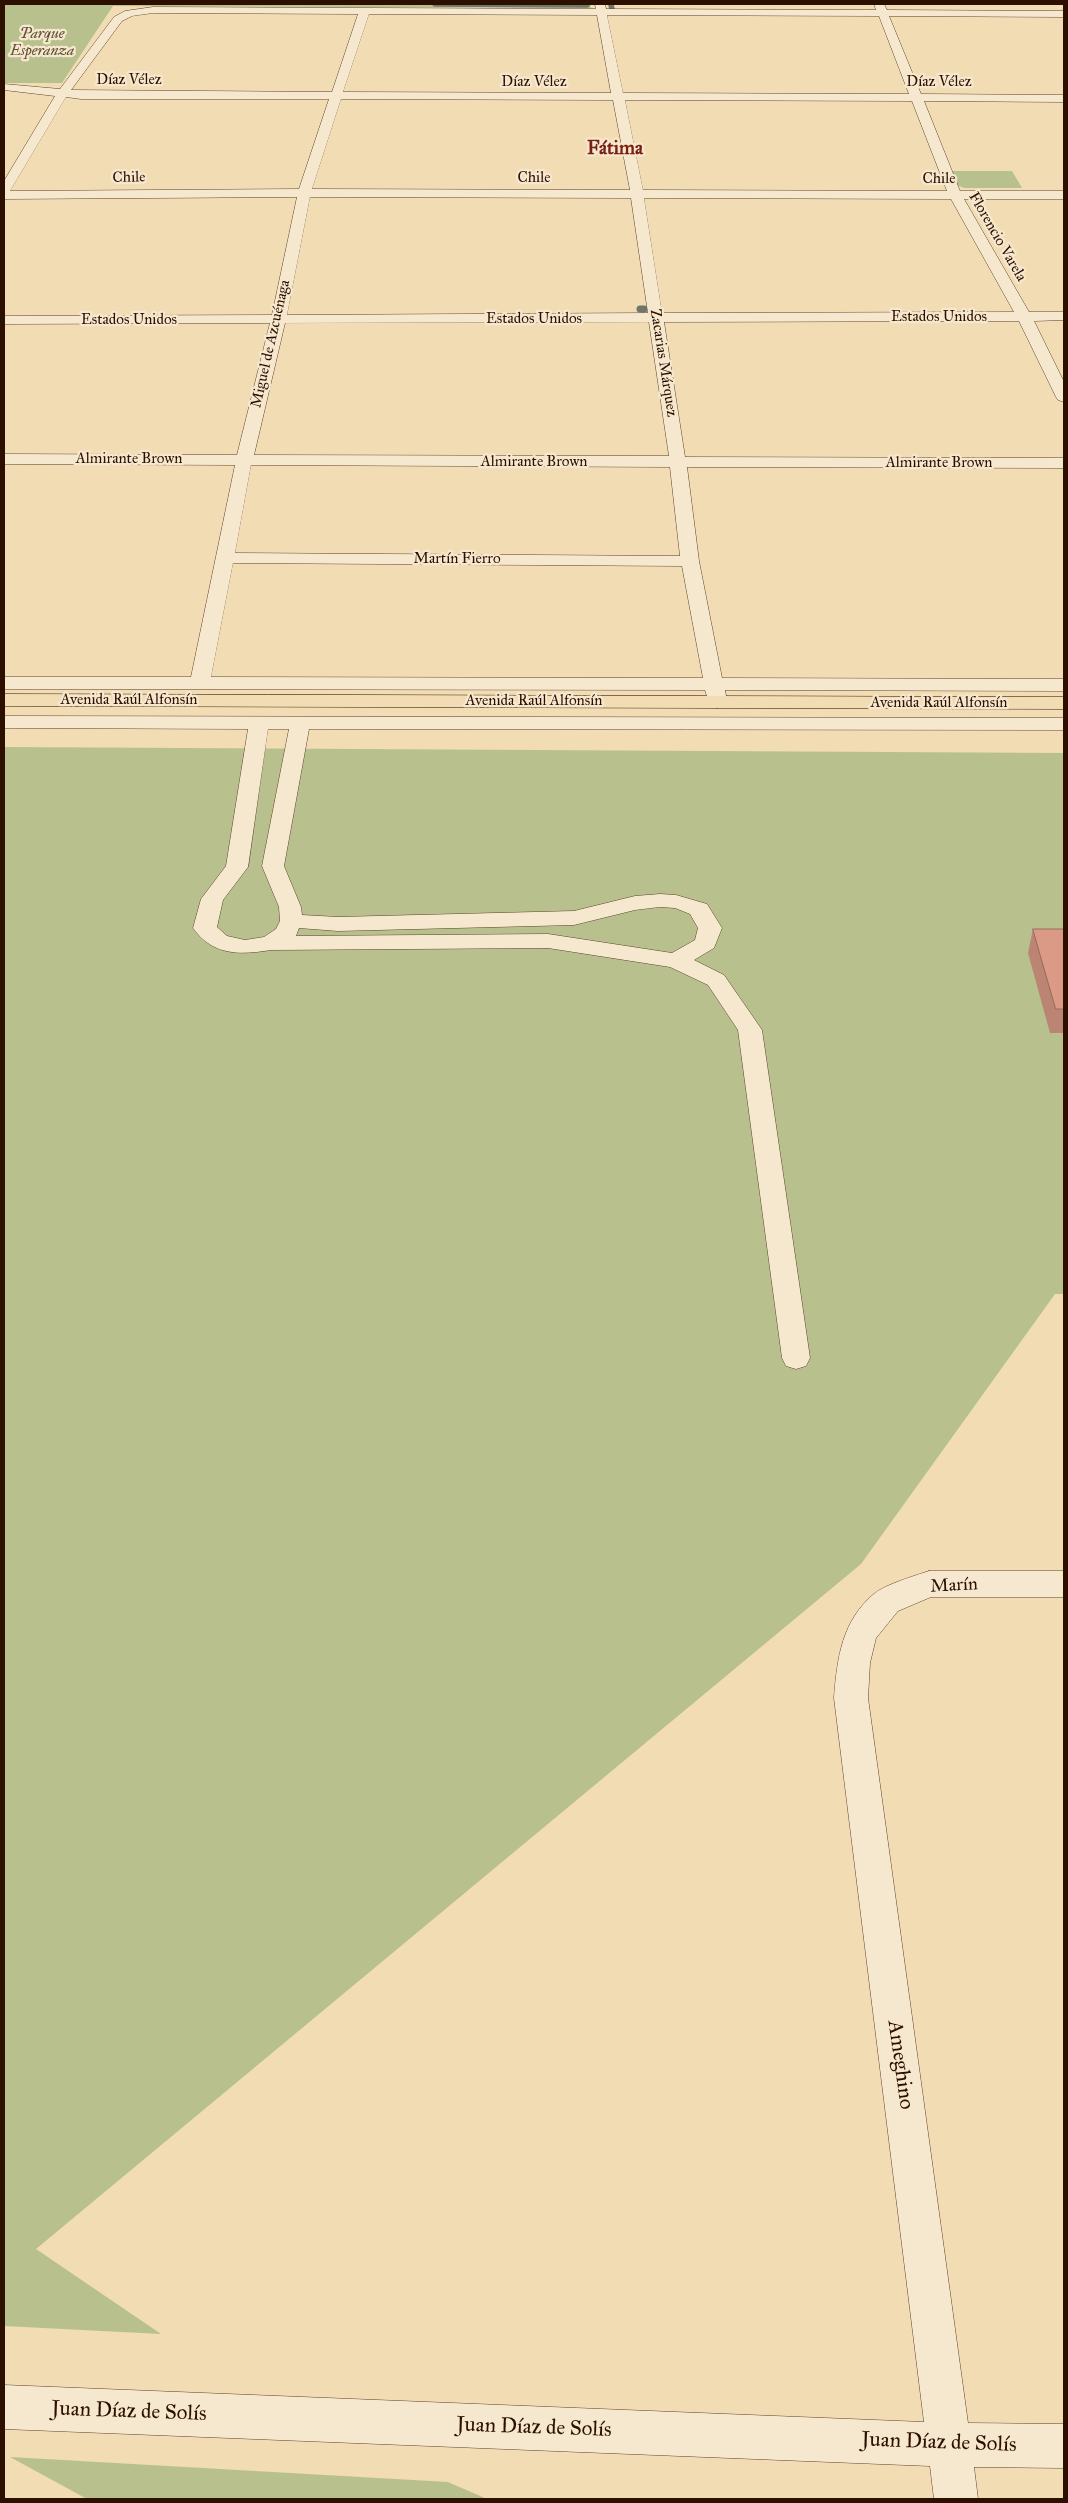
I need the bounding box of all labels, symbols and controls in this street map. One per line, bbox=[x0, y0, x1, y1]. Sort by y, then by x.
park label: Parque Esperanza bbox=[10, 25, 74, 60]
street label: Díaz Vélez bbox=[96, 71, 162, 89]
street label: Díaz Vélez bbox=[501, 73, 567, 91]
street label: Díaz Vélez bbox=[906, 73, 972, 91]
district label: Fátima bbox=[587, 138, 643, 160]
street label: Chile bbox=[112, 169, 146, 187]
street label: Chile bbox=[518, 169, 550, 187]
street label: Chile bbox=[923, 170, 955, 188]
street label: Florencio Varela bbox=[964, 189, 1030, 285]
street label: Miguel de Azcuénaga bbox=[248, 278, 294, 410]
street label: Zacarias Márquez bbox=[646, 308, 680, 418]
street label: Estados Unidos bbox=[891, 308, 987, 326]
street label: Estados Unidos bbox=[486, 310, 582, 328]
street label: Estados Unidos bbox=[81, 311, 177, 329]
street label: Almirante Brown bbox=[76, 450, 182, 468]
street label: Almirante Brown bbox=[481, 453, 587, 471]
street label: Almirante Brown bbox=[886, 454, 992, 472]
street label: Martín Fierro bbox=[413, 550, 501, 568]
street label: Avenida Raúl Alfonsín bbox=[61, 691, 197, 709]
street label: Avenida Raúl Alfonsín bbox=[466, 692, 602, 710]
street label: Avenida Raúl Alfonsín bbox=[871, 694, 1007, 712]
street label: Marín bbox=[930, 1574, 978, 1598]
street label: Ameghino bbox=[881, 2019, 919, 2111]
street label: Juan Díaz de Solís bbox=[51, 2397, 207, 2427]
street label: Juan Díaz de Solís bbox=[456, 2413, 612, 2443]
street label: Juan Díaz de Solís bbox=[861, 2428, 1017, 2458]

